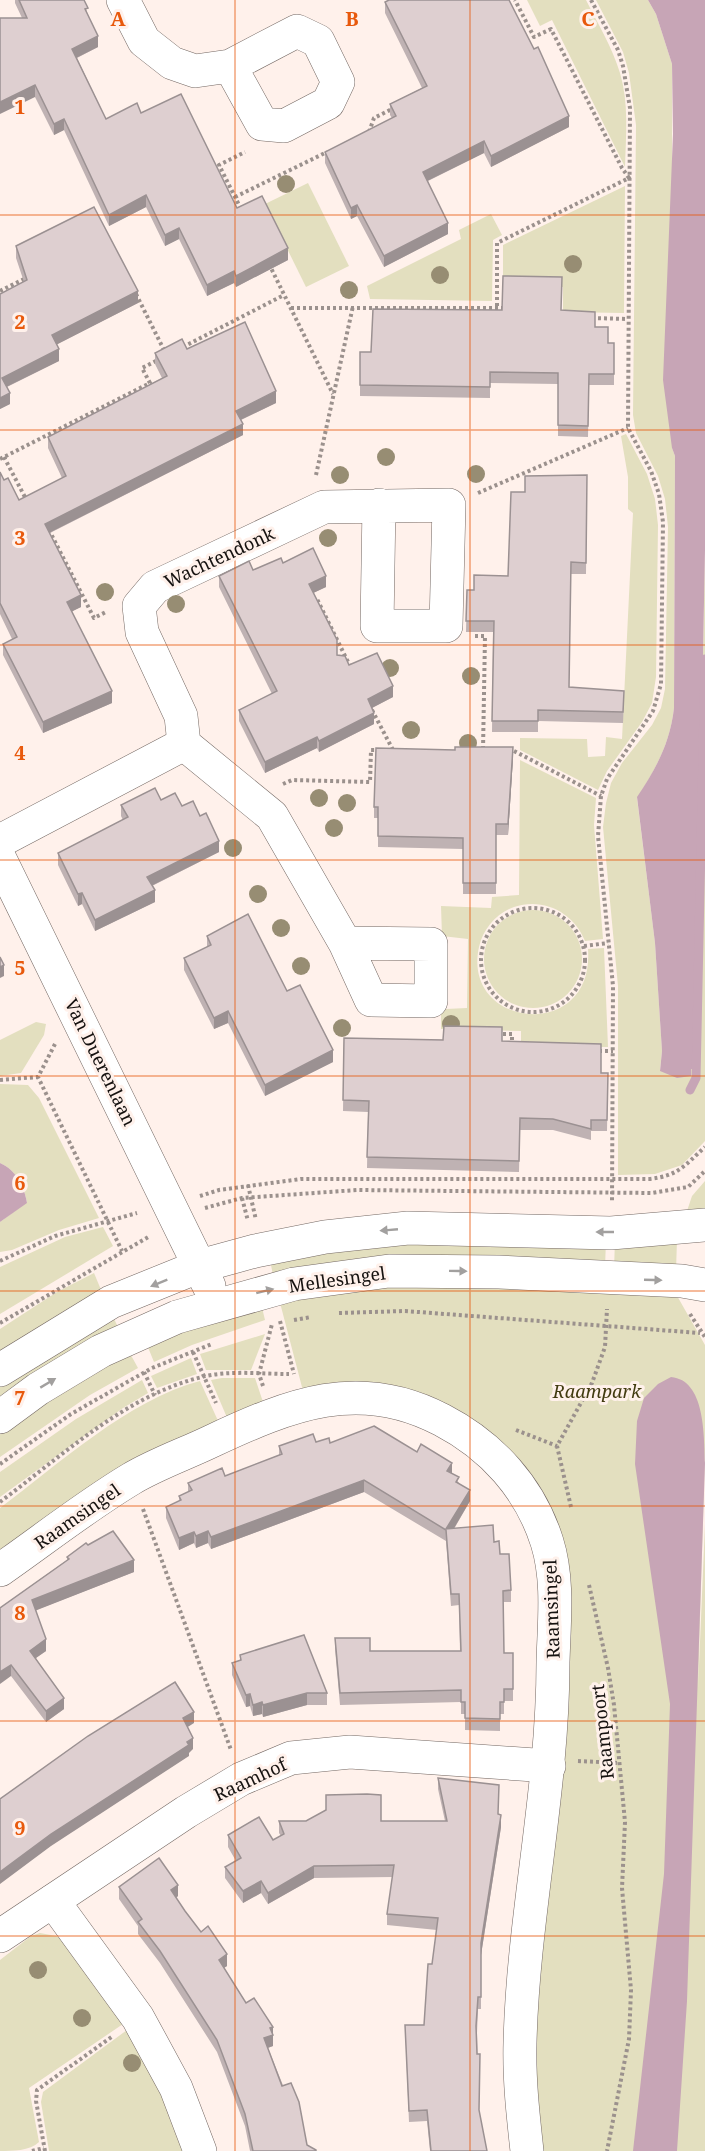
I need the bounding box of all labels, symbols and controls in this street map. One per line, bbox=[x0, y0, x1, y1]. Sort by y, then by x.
text: A bbox=[110, 5, 126, 32]
text: B bbox=[345, 5, 359, 32]
text: C bbox=[581, 5, 595, 32]
text: 1 bbox=[14, 93, 26, 120]
text: 2 bbox=[14, 308, 26, 335]
street label: Wachtendonk bbox=[160, 521, 278, 593]
text: 3 bbox=[14, 524, 26, 551]
text: 4 bbox=[14, 739, 26, 766]
text: 5 bbox=[14, 954, 26, 981]
street label: Van Duerenlaan bbox=[60, 994, 142, 1130]
text: 6 bbox=[14, 1169, 26, 1196]
one-way arrow bbox=[380, 1225, 399, 1235]
one-way arrow bbox=[595, 1227, 614, 1237]
street label: Mellesingel bbox=[287, 1260, 387, 1298]
one-way arrow bbox=[449, 1267, 468, 1276]
one-way arrow bbox=[643, 1276, 662, 1285]
one-way arrow bbox=[150, 1278, 168, 1288]
one-way arrow bbox=[256, 1286, 274, 1295]
one-way arrow bbox=[40, 1378, 56, 1389]
park label: Raampark bbox=[552, 1379, 642, 1403]
text: 7 bbox=[14, 1384, 26, 1411]
street label: Raamsingel bbox=[29, 1477, 125, 1554]
street label: Raamsingel bbox=[537, 1558, 565, 1659]
text: 8 bbox=[14, 1599, 26, 1626]
street label: Raampoort bbox=[585, 1683, 619, 1781]
street label: Raamhof bbox=[210, 1751, 291, 1806]
text: 9 bbox=[14, 1814, 26, 1841]

